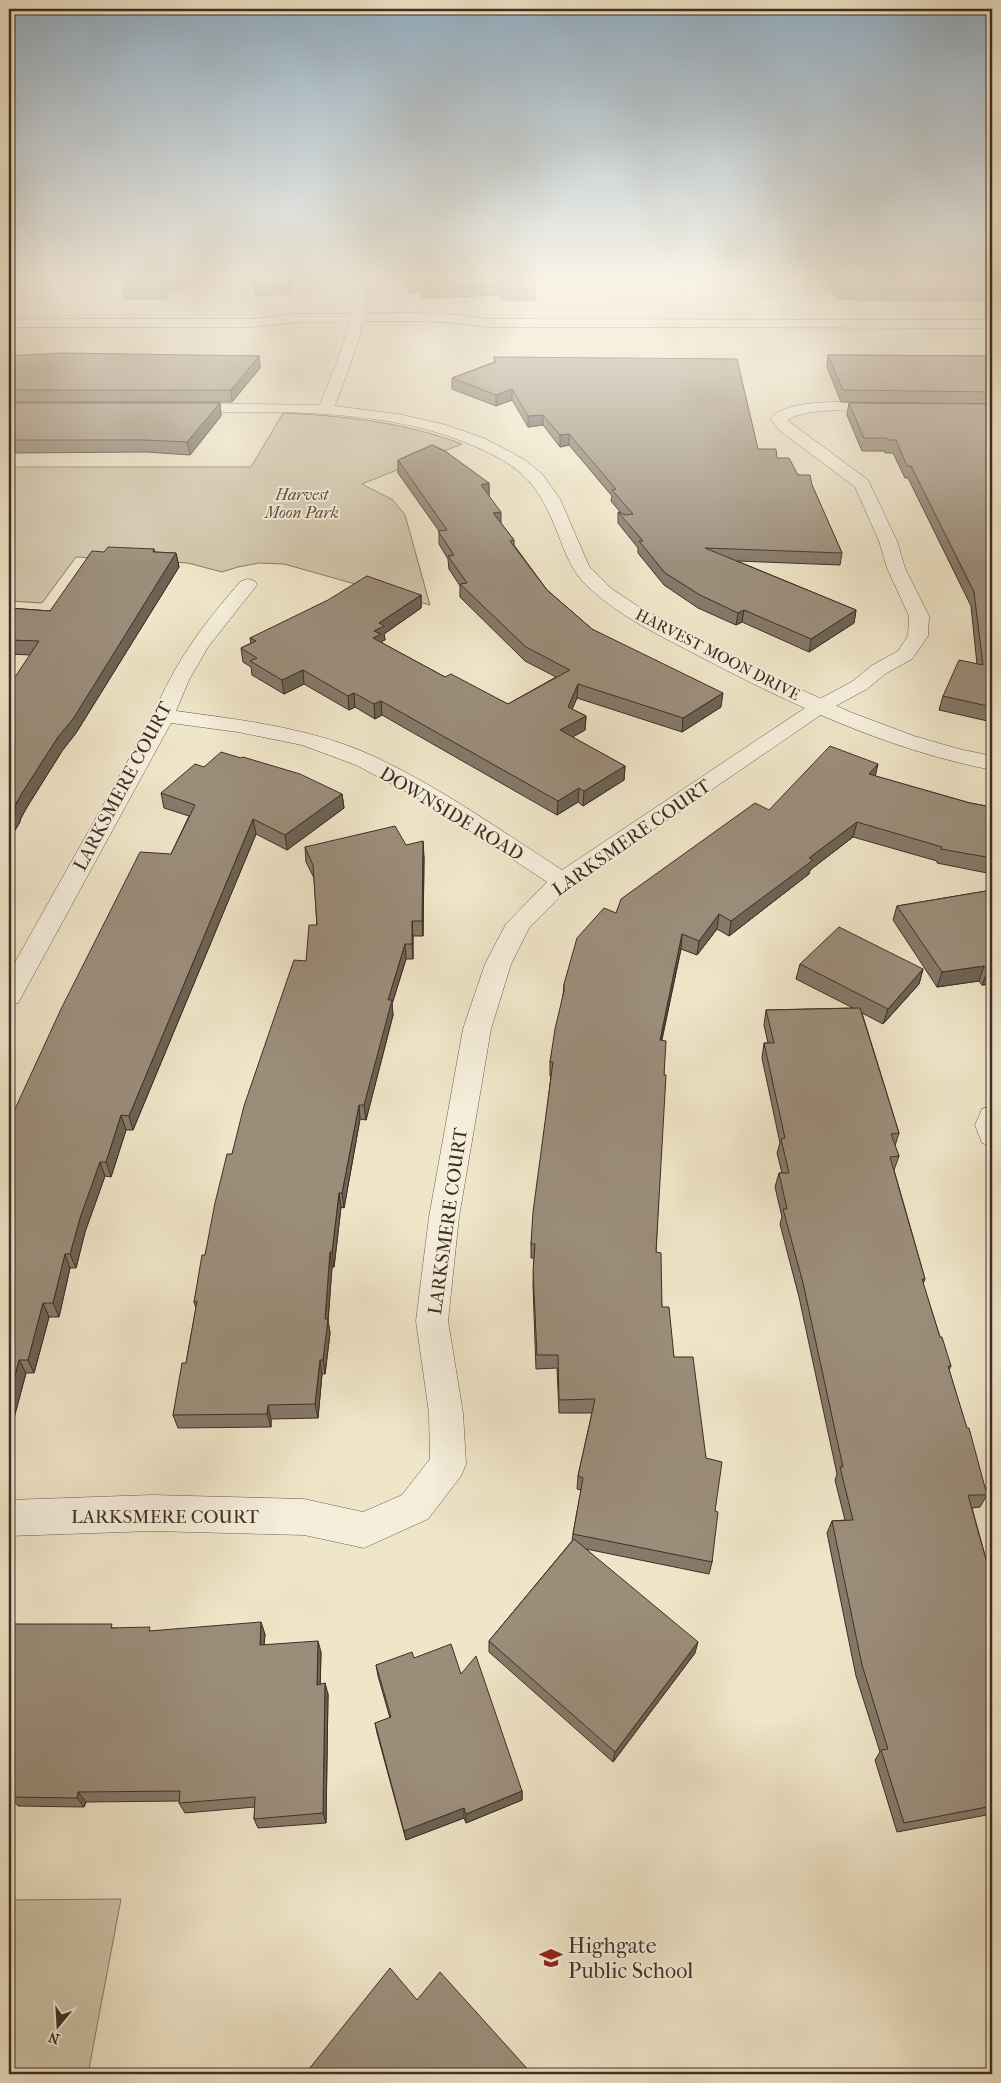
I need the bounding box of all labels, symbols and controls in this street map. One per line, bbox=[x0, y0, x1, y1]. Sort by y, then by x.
park label: Harvest Moon Park bbox=[264, 485, 339, 522]
street label: HARVEST MOON DRIVE bbox=[633, 605, 803, 704]
street label: LARKSMERE COURT bbox=[69, 698, 177, 875]
street label: DOWNSIDE ROAD bbox=[376, 762, 527, 866]
street label: LARKSMERE COURT bbox=[548, 775, 715, 901]
street label: LARKSMERE COURT bbox=[424, 1126, 472, 1316]
street label: LARKSMERE COURT bbox=[71, 1506, 259, 1528]
place label: Highgate Public School bbox=[568, 1933, 693, 1984]
school or university icon: Highgate Public School bbox=[538, 1945, 564, 1971]
north arrow bbox=[32, 2000, 82, 2050]
text: N bbox=[46, 2028, 62, 2048]

